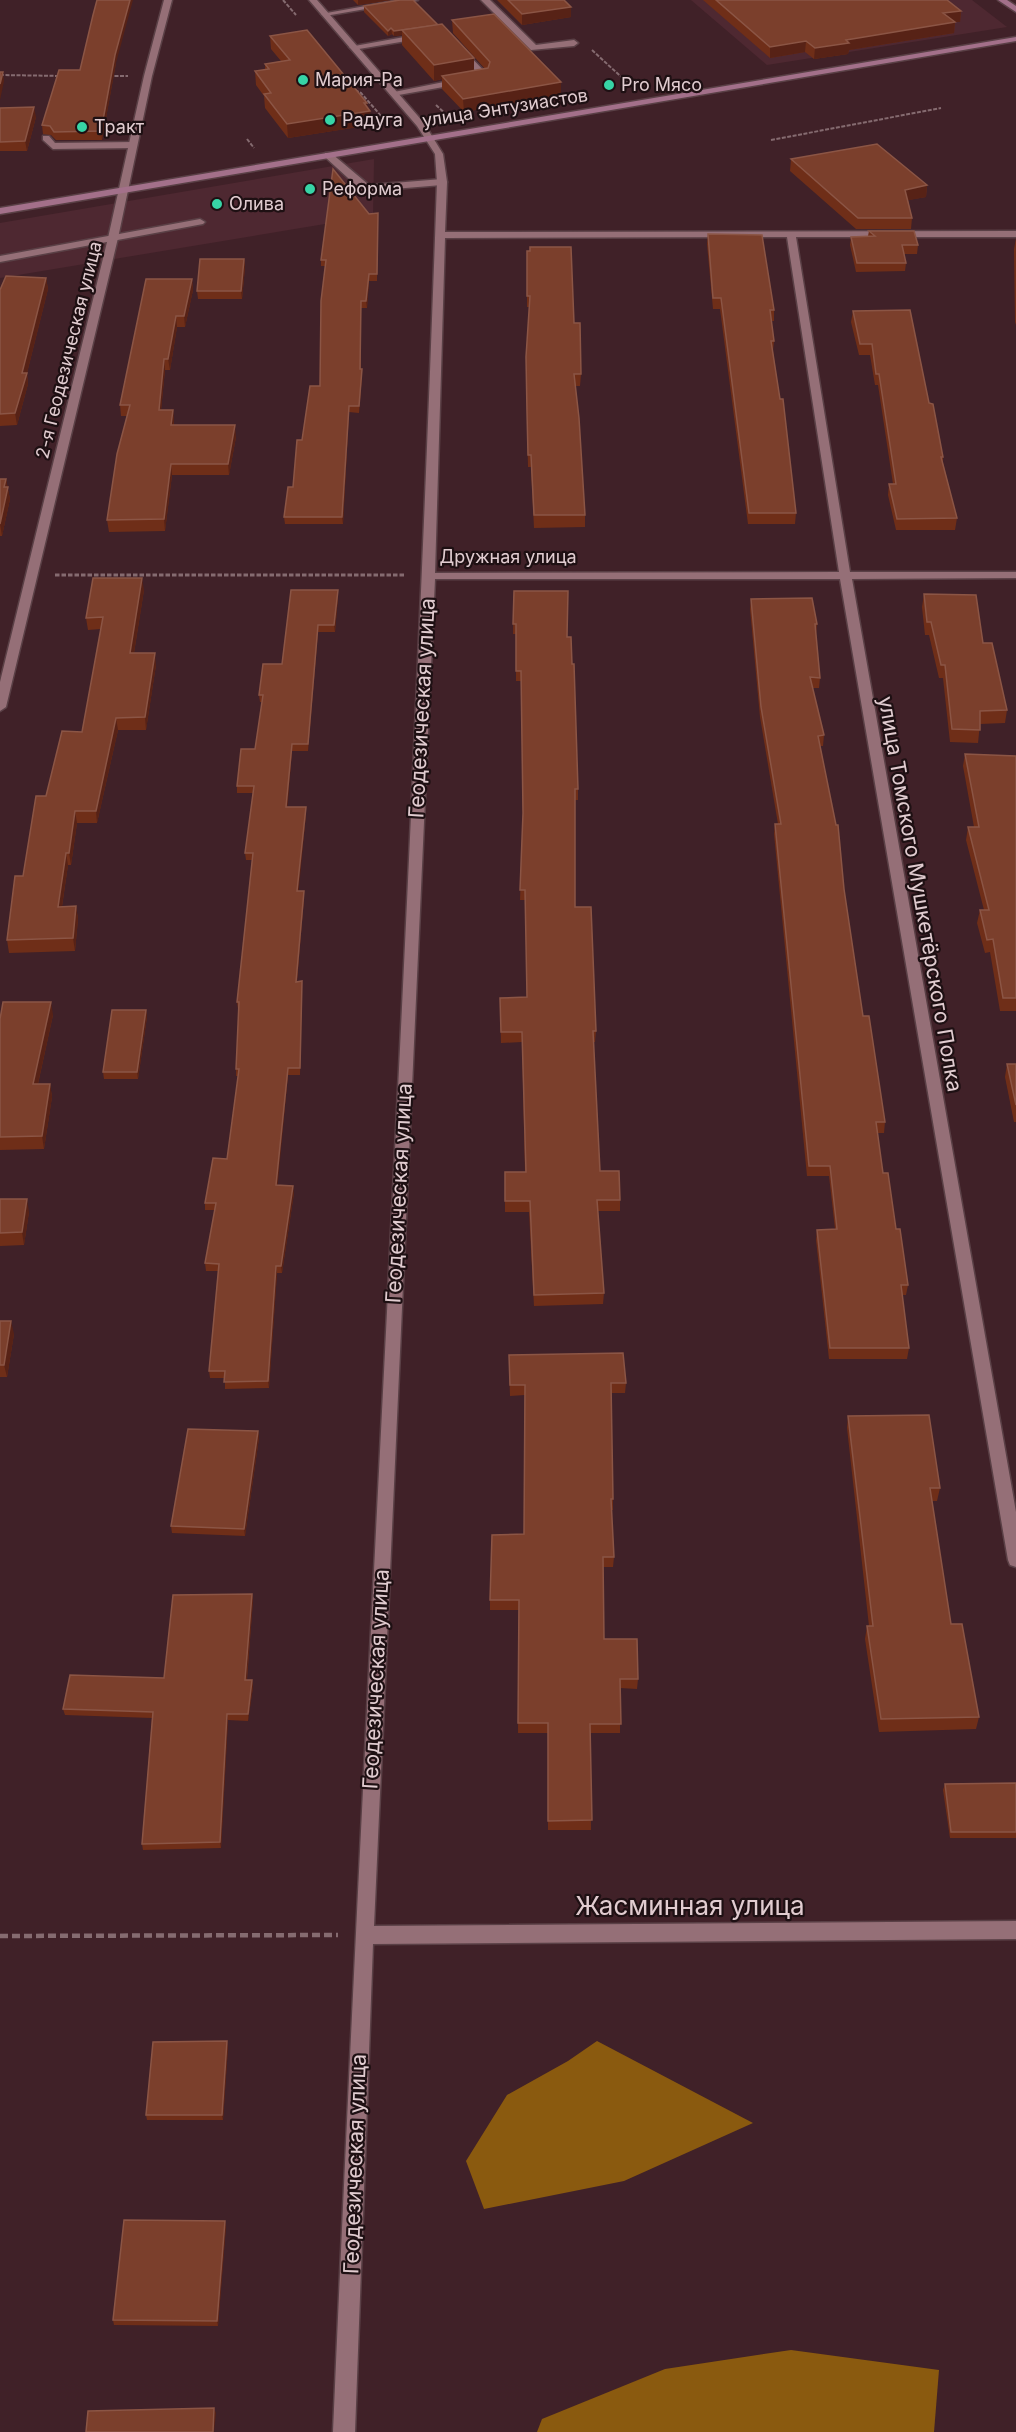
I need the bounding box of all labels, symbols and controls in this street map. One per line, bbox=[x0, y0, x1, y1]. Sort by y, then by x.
place label: Мария-Ра bbox=[315, 69, 403, 90]
marker: Мария-Ра bbox=[296, 73, 310, 87]
place label: Pro Мясо bbox=[621, 74, 702, 95]
marker: Pro Мясо bbox=[602, 78, 616, 92]
street label: улица Энтузиастов bbox=[421, 84, 589, 131]
place label: Радуга bbox=[342, 109, 403, 130]
marker: Радуга bbox=[323, 113, 337, 127]
place label: Тракт bbox=[94, 116, 145, 137]
marker: Тракт bbox=[75, 120, 89, 134]
place label: Реформа bbox=[322, 178, 402, 199]
marker: Реформа bbox=[303, 182, 317, 196]
place label: Олива bbox=[229, 193, 284, 214]
marker: Олива bbox=[210, 197, 224, 211]
street label: 2-я Геодезическая улица bbox=[31, 239, 106, 461]
street label: Дружная улица bbox=[439, 546, 577, 567]
street label: Геодезическая улица bbox=[403, 597, 440, 819]
street label: улица Томского Мушкетёрского Полка bbox=[873, 694, 968, 1094]
street label: Геодезическая улица bbox=[380, 1082, 417, 1304]
street label: Геодезическая улица bbox=[357, 1568, 394, 1790]
street label: Жасминная улица bbox=[575, 1890, 805, 1921]
street label: Геодезическая улица bbox=[338, 2053, 371, 2275]

